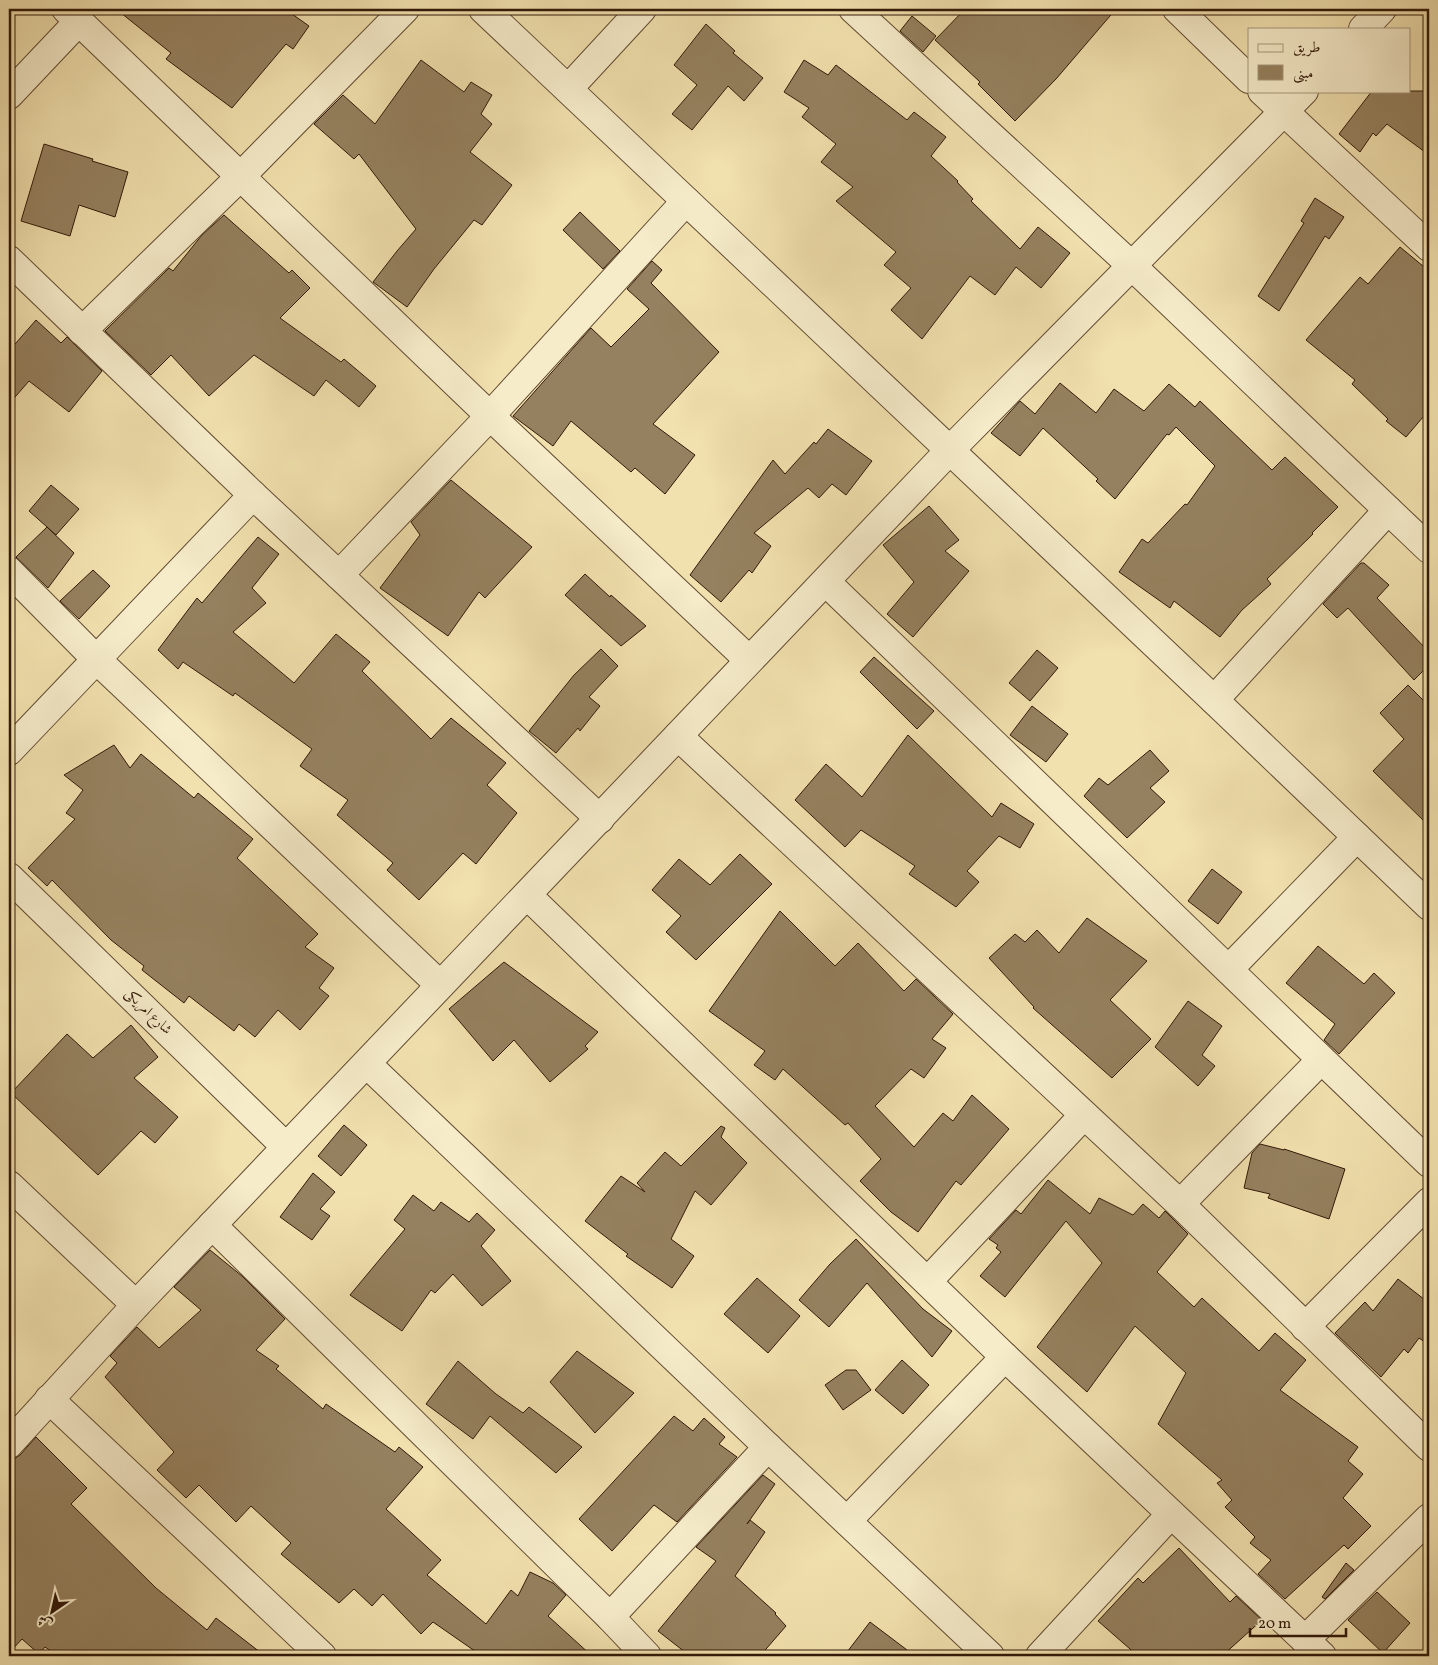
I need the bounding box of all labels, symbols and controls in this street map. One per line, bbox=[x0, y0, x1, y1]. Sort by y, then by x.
legend bbox=[1248, 28, 1410, 92]
text: طريق bbox=[1293, 38, 1320, 59]
text: مبنى bbox=[1293, 64, 1313, 85]
street label: شارع امريكى bbox=[120, 985, 176, 1040]
north arrow bbox=[28, 1588, 78, 1638]
scale bar bbox=[1250, 1605, 1347, 1637]
text: ش bbox=[34, 1610, 57, 1633]
text: 20 m bbox=[1258, 1614, 1291, 1635]

